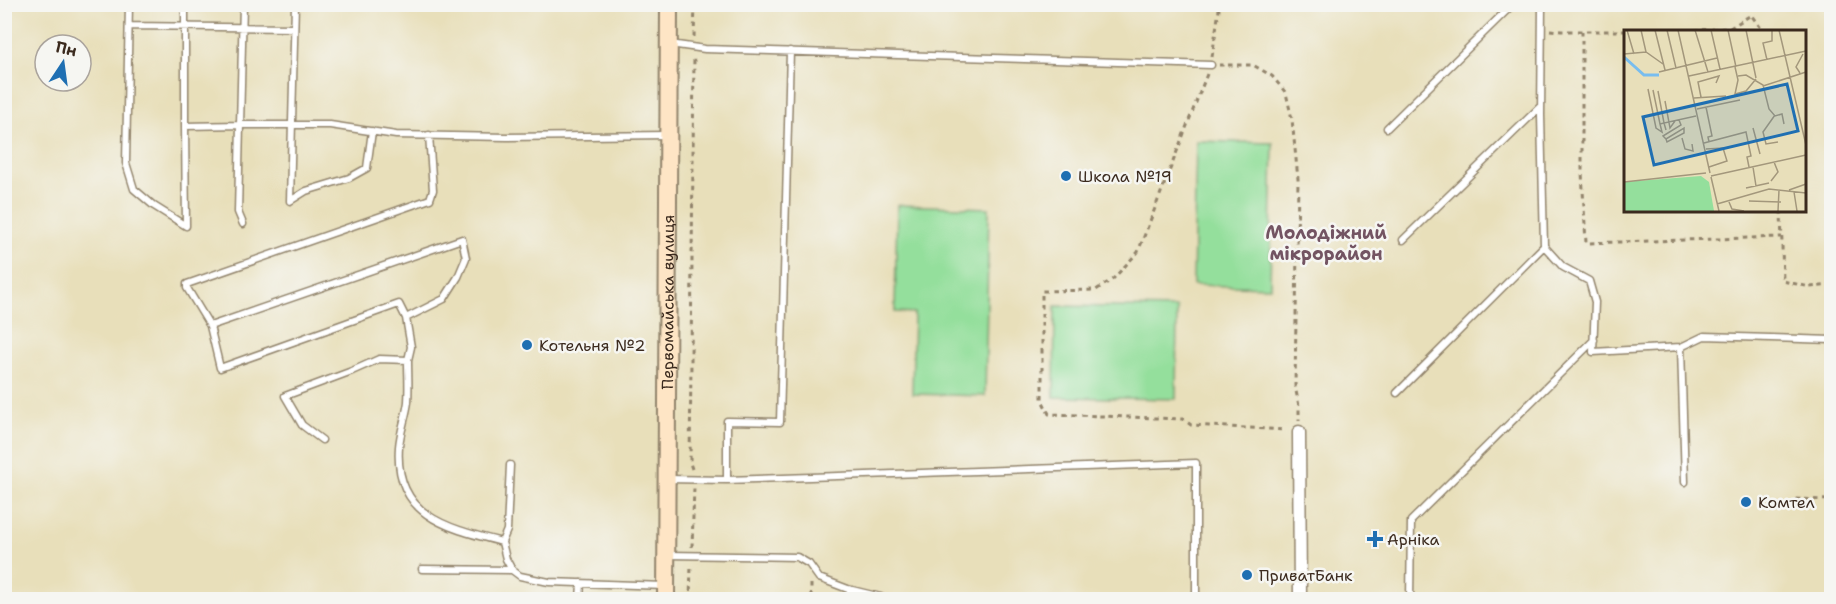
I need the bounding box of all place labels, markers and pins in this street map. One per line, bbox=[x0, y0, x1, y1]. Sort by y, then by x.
place label: Школа №19 bbox=[1078, 166, 1172, 187]
marker: Школа №19 bbox=[1059, 169, 1073, 183]
place label: Котельня №2 bbox=[539, 335, 646, 356]
marker: Котельня №2 bbox=[520, 338, 534, 352]
place label: Комтел bbox=[1758, 492, 1815, 513]
marker: Комтел bbox=[1739, 495, 1753, 509]
place label: Арніка bbox=[1387, 529, 1440, 550]
marker: Арніка bbox=[1368, 532, 1382, 546]
place label: ПриватБанк bbox=[1259, 565, 1353, 586]
marker: ПриватБанк bbox=[1240, 568, 1254, 582]

